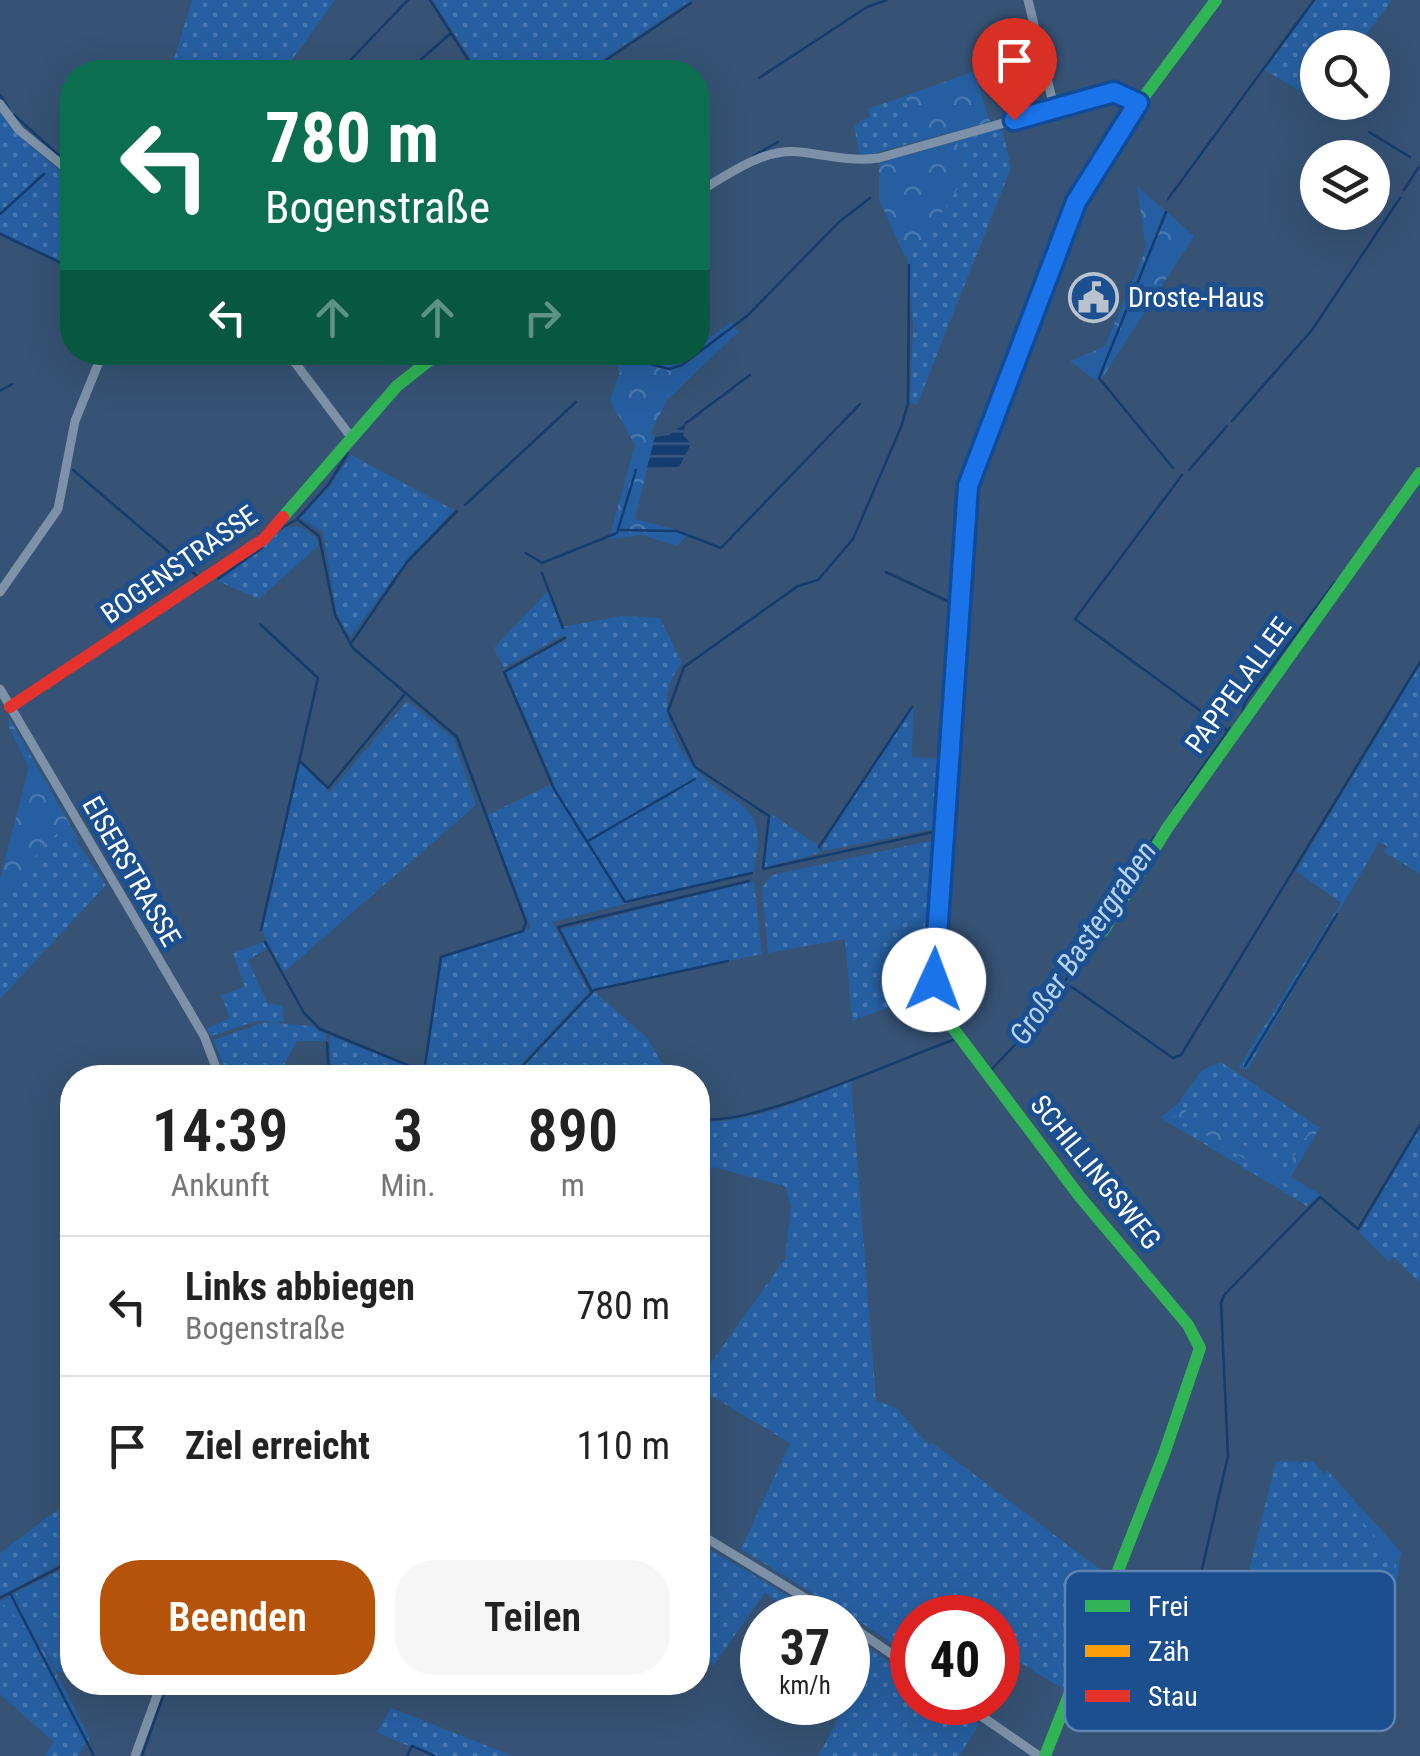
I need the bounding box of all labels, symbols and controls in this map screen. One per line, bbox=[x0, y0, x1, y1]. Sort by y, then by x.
pin bbox=[972, 18, 1057, 121]
map controls bbox=[1300, 30, 1390, 230]
button: search bbox=[1300, 30, 1390, 120]
icon: arrive bbox=[987, 33, 1042, 88]
text: 780 m bbox=[265, 97, 439, 179]
icon: left bbox=[100, 100, 230, 230]
button: layers bbox=[1300, 140, 1390, 230]
text: Bogenstraße bbox=[265, 181, 490, 234]
public building icon: Droste-Haus bbox=[1067, 271, 1119, 323]
place label: Droste-Haus bbox=[1128, 281, 1265, 314]
icon: left bbox=[200, 290, 255, 345]
icon: ahead bbox=[305, 290, 360, 345]
icon: ahead bbox=[410, 290, 465, 345]
icon: right bbox=[515, 290, 570, 345]
street label: BOGENSTRASSE bbox=[95, 498, 264, 630]
street label: PAPPELALLEE bbox=[1178, 611, 1298, 759]
street label: EISERSTRASSE bbox=[75, 791, 188, 952]
water label: Großer Bastergraben bbox=[1002, 834, 1163, 1051]
position arrow bbox=[882, 928, 986, 1032]
street label: SCHILLINGSWEG bbox=[1023, 1089, 1168, 1256]
text: 14:39 bbox=[152, 1095, 288, 1166]
text: 3 bbox=[393, 1095, 423, 1166]
text: 890 bbox=[528, 1095, 618, 1166]
text: Ankunft bbox=[171, 1166, 270, 1204]
text: Min. bbox=[380, 1166, 436, 1204]
text: m bbox=[561, 1166, 585, 1204]
text: Links abbiegen bbox=[185, 1265, 415, 1309]
icon: left bbox=[100, 1279, 155, 1334]
text: 780 m bbox=[576, 1284, 670, 1328]
text: Bogenstraße bbox=[185, 1309, 345, 1347]
icon: arrive bbox=[100, 1419, 155, 1474]
text: Ziel erreicht bbox=[185, 1424, 370, 1468]
text: 110 m bbox=[576, 1424, 670, 1468]
button: Beenden bbox=[100, 1560, 375, 1675]
button: Teilen bbox=[395, 1560, 670, 1675]
legend bbox=[1065, 1571, 1395, 1731]
text: Frei bbox=[1148, 1590, 1189, 1623]
speed limit sign: 40 bbox=[890, 1595, 1020, 1725]
text: 37 bbox=[780, 1619, 830, 1677]
text: Zäh bbox=[1148, 1635, 1190, 1668]
text: km/h bbox=[779, 1671, 831, 1700]
text: Stau bbox=[1148, 1680, 1198, 1713]

